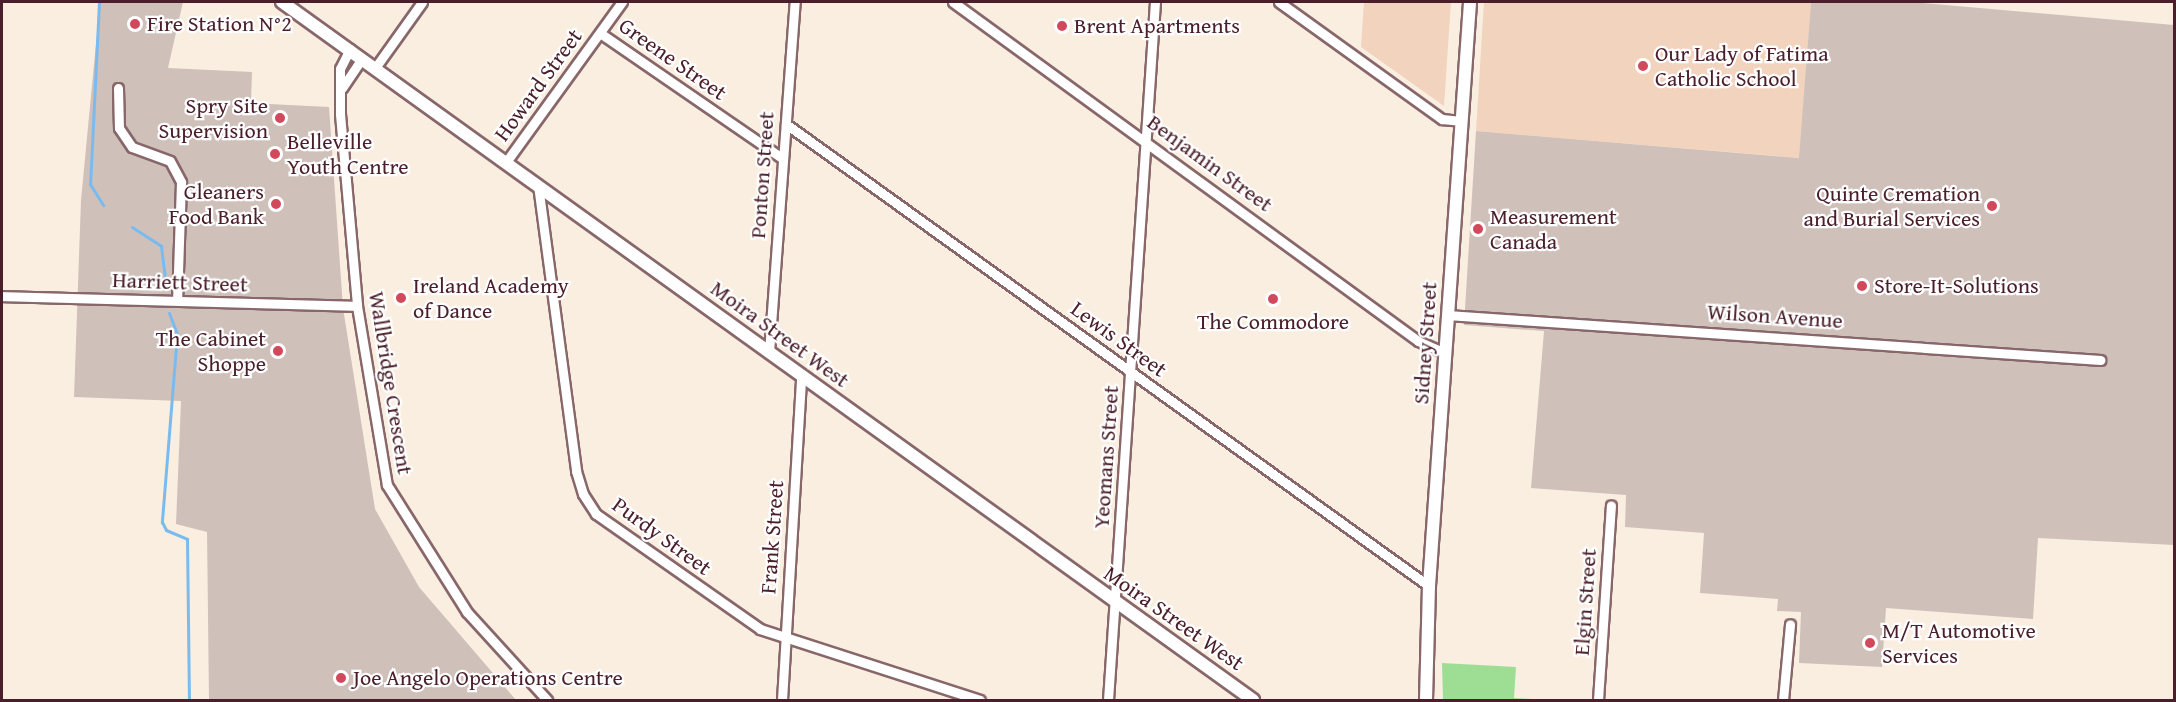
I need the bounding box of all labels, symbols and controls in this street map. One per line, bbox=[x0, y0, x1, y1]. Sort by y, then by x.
place label: Fire Station N°2 bbox=[147, 11, 292, 37]
street label: Greene Street bbox=[614, 12, 732, 106]
place label: Brent Apartments bbox=[1074, 13, 1240, 39]
marker: Fire Station N°2 bbox=[128, 17, 142, 31]
marker: Brent Apartments bbox=[1055, 19, 1069, 33]
street label: Howard Street bbox=[488, 24, 588, 146]
place label: Our Lady of Fatima Catholic School bbox=[1655, 40, 1829, 92]
marker: Our Lady of Fatima Catholic School bbox=[1636, 59, 1650, 73]
place label: Spry Site Supervision bbox=[158, 92, 268, 144]
street label: Benjamin Street bbox=[1142, 109, 1278, 217]
marker: Spry Site Supervision bbox=[273, 111, 287, 125]
street label: Ponton Street bbox=[744, 111, 780, 239]
place label: Belleville Youth Centre bbox=[287, 128, 408, 180]
marker: Belleville Youth Centre bbox=[268, 147, 282, 161]
place label: Gleaners Food Bank bbox=[169, 178, 264, 230]
place label: Quinte Cremation and Burial Services bbox=[1804, 180, 1980, 231]
marker: Gleaners Food Bank bbox=[269, 197, 283, 211]
marker: Quinte Cremation and Burial Services bbox=[1985, 199, 1999, 213]
place label: Measurement Canada bbox=[1490, 203, 1617, 254]
marker: Measurement Canada bbox=[1471, 222, 1485, 236]
street label: Harriett Street bbox=[112, 266, 248, 298]
place label: Ireland Academy of Dance bbox=[413, 272, 569, 324]
place label: Store-It-Solutions bbox=[1874, 273, 2039, 299]
street label: Moira Street West bbox=[706, 275, 854, 393]
marker: Store-It-Solutions bbox=[1855, 279, 1869, 293]
street label: Sidney Street bbox=[1408, 281, 1442, 405]
street label: Wallbridge Crescent bbox=[363, 290, 419, 476]
marker: Ireland Academy of Dance bbox=[394, 291, 408, 305]
marker: The Commodore bbox=[1266, 292, 1280, 306]
street label: Lewis Street bbox=[1066, 295, 1172, 383]
street label: Wilson Avenue bbox=[1706, 298, 1844, 334]
place label: The Commodore bbox=[1197, 309, 1349, 335]
place label: The Cabinet Shoppe bbox=[156, 325, 266, 376]
marker: The Cabinet Shoppe bbox=[271, 344, 285, 358]
street label: Yeomans Street bbox=[1088, 385, 1124, 529]
street label: Frank Street bbox=[755, 479, 789, 595]
street label: Purdy Street bbox=[607, 491, 717, 581]
street label: Elgin Street bbox=[1568, 548, 1602, 656]
street label: Moira Street West bbox=[1099, 560, 1249, 676]
place label: M/T Automotive Services bbox=[1882, 617, 2036, 668]
marker: M/T Automotive Services bbox=[1863, 636, 1877, 650]
place label: Joe Angelo Operations Centre bbox=[353, 665, 623, 691]
marker: Joe Angelo Operations Centre bbox=[334, 671, 348, 685]

